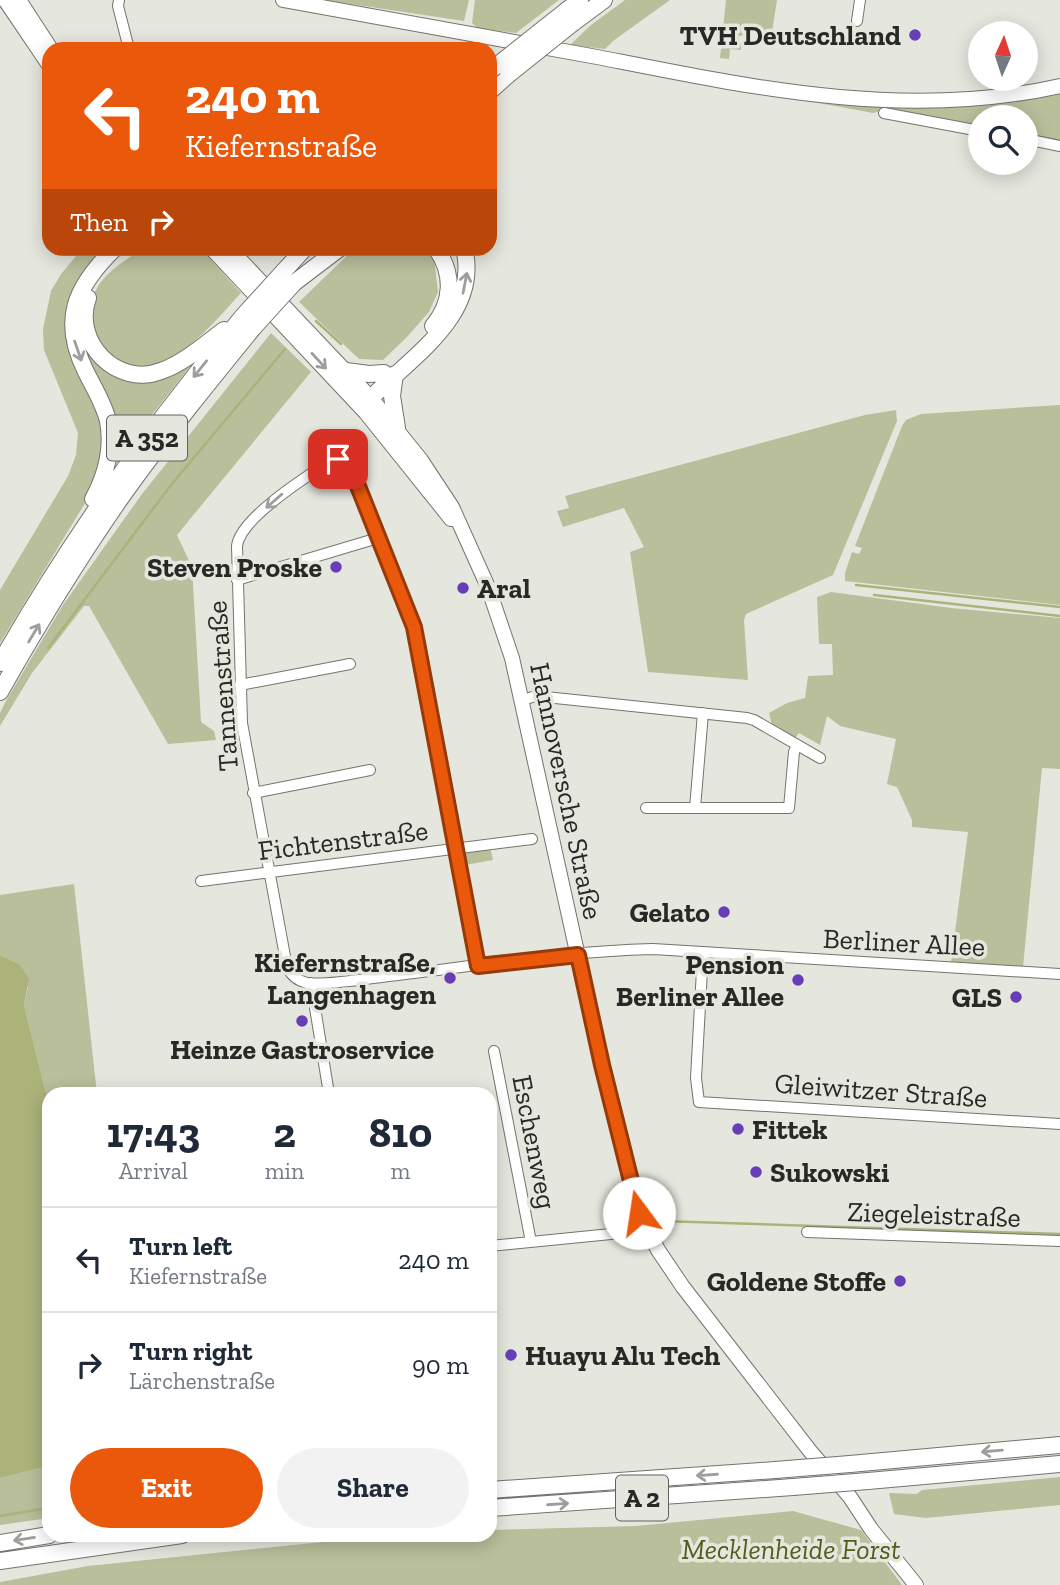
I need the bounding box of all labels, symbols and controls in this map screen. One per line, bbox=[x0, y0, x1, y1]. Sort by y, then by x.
place label: TVH Deutschland bbox=[679, 19, 901, 52]
north arrow bbox=[968, 21, 1038, 91]
map controls bbox=[968, 21, 1038, 175]
marker: TVH Deutschland bbox=[907, 27, 923, 43]
text: 240 m bbox=[185, 67, 320, 126]
icon: left bbox=[70, 70, 161, 161]
button: search bbox=[968, 105, 1038, 175]
text: Kiefernstraße bbox=[185, 127, 377, 165]
icon: right bbox=[142, 203, 180, 241]
text: Then bbox=[70, 206, 128, 238]
one-way arrow bbox=[459, 272, 473, 295]
one-way arrow bbox=[73, 340, 85, 362]
one-way arrow bbox=[310, 352, 327, 369]
one-way arrow bbox=[193, 359, 208, 378]
road number: A 352 bbox=[107, 416, 187, 460]
pin bbox=[308, 429, 368, 489]
icon: arrive bbox=[319, 440, 357, 478]
one-way arrow bbox=[265, 493, 283, 509]
place label: Steven Proske bbox=[147, 551, 322, 584]
marker: Steven Proske bbox=[328, 559, 344, 575]
place label: Aral bbox=[477, 572, 531, 605]
marker: Aral bbox=[455, 580, 471, 596]
street label: Tannenstraße bbox=[200, 600, 245, 772]
one-way arrow bbox=[27, 623, 41, 643]
street label: Hannoversche Straße bbox=[523, 660, 610, 922]
street label: Fichtenstraße bbox=[256, 814, 430, 867]
place label: Gelato bbox=[629, 896, 710, 929]
marker: Gelato bbox=[716, 904, 732, 920]
street label: Berliner Allee bbox=[822, 922, 986, 963]
place label: Kiefernstraße, Langenhagen bbox=[254, 946, 436, 1011]
place label: Pension Berliner Allee bbox=[616, 948, 784, 1013]
marker: Kiefernstraße, Langenhagen bbox=[442, 970, 458, 986]
marker: Pension Berliner Allee bbox=[790, 972, 806, 988]
place label: GLS bbox=[952, 981, 1002, 1014]
marker: GLS bbox=[1008, 989, 1024, 1005]
marker: Heinze Gastroservice bbox=[294, 1013, 310, 1029]
place label: Heinze Gastroservice bbox=[170, 1033, 434, 1066]
street label: Gleiwitzer Straße bbox=[774, 1067, 988, 1114]
street label: Eschenweg bbox=[505, 1072, 564, 1212]
text: 17:43 bbox=[107, 1107, 200, 1158]
text: 2 bbox=[273, 1107, 296, 1158]
text: 810 bbox=[369, 1107, 432, 1158]
place label: Fittek bbox=[752, 1113, 828, 1146]
marker: Fittek bbox=[730, 1121, 746, 1137]
place label: Sukowski bbox=[770, 1156, 889, 1189]
text: Arrival bbox=[119, 1157, 188, 1185]
text: min bbox=[265, 1157, 304, 1185]
text: m bbox=[391, 1157, 410, 1185]
marker: Sukowski bbox=[748, 1164, 764, 1180]
position arrow bbox=[602, 1176, 676, 1250]
street label: Ziegeleistraße bbox=[847, 1195, 1021, 1234]
text: Turn left bbox=[129, 1230, 232, 1262]
icon: left bbox=[70, 1241, 108, 1279]
text: 240 m bbox=[398, 1244, 469, 1276]
text: Kiefernstraße bbox=[129, 1262, 267, 1290]
place label: Goldene Stoffe bbox=[707, 1265, 886, 1298]
marker: Goldene Stoffe bbox=[892, 1273, 908, 1289]
text: Turn right bbox=[129, 1335, 252, 1367]
place label: Huayu Alu Tech bbox=[525, 1339, 720, 1372]
icon: right bbox=[70, 1346, 108, 1384]
marker: Huayu Alu Tech bbox=[503, 1347, 519, 1363]
text: 90 m bbox=[412, 1349, 469, 1381]
text: Lärchenstraße bbox=[129, 1367, 275, 1395]
one-way arrow bbox=[981, 1445, 1004, 1458]
button: Exit bbox=[70, 1448, 263, 1528]
button: Share bbox=[277, 1448, 469, 1528]
one-way arrow bbox=[696, 1469, 719, 1482]
road number: A 2 bbox=[616, 1476, 668, 1520]
one-way arrow bbox=[546, 1497, 569, 1510]
one-way arrow bbox=[14, 1532, 36, 1545]
park label: Mecklenheide Forst bbox=[681, 1533, 901, 1566]

